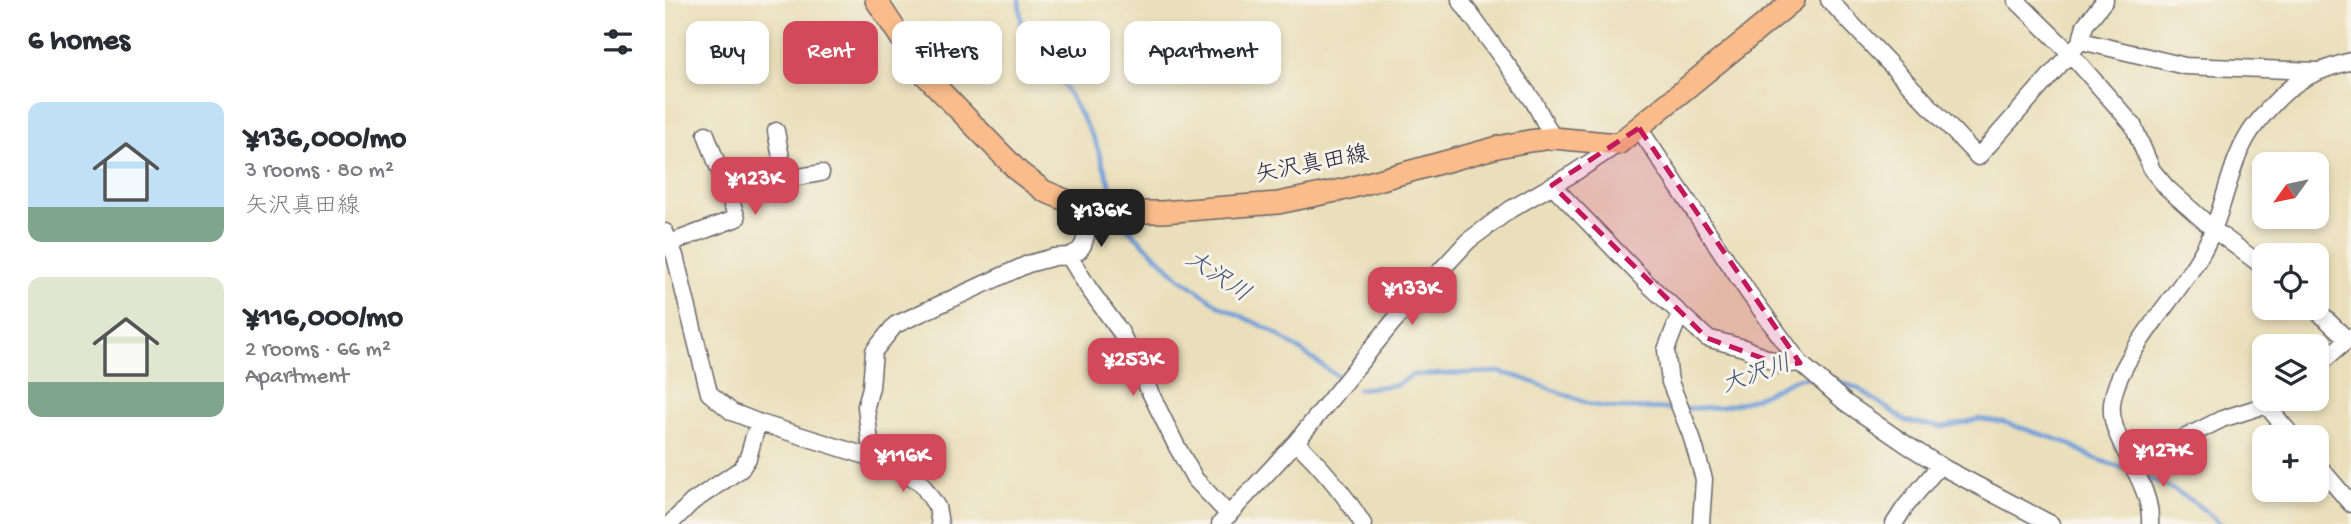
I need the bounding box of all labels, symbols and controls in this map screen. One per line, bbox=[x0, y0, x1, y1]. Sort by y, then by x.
chip: Buy bbox=[686, 21, 769, 84]
chip: Rent bbox=[783, 21, 878, 84]
chip: Filters bbox=[892, 21, 1002, 84]
chip: New bbox=[1016, 21, 1110, 84]
chip: Apartment bbox=[1124, 21, 1281, 84]
icon: filters bbox=[599, 23, 637, 61]
text: 6 homes bbox=[28, 25, 130, 60]
text: ¥136,000/mo bbox=[245, 123, 406, 158]
icon: home bbox=[84, 130, 168, 214]
street label: 矢沢真田線 bbox=[1253, 141, 1371, 190]
north arrow bbox=[2252, 152, 2329, 229]
map controls bbox=[2252, 152, 2329, 502]
text: 3 rooms · 80 m² bbox=[245, 158, 394, 185]
pin: ¥123K bbox=[706, 158, 804, 217]
text: ¥123K bbox=[727, 166, 783, 193]
pin: ¥136K bbox=[1052, 190, 1150, 249]
text: 矢沢真田線 bbox=[245, 194, 360, 221]
text: ¥136K bbox=[1073, 198, 1129, 225]
button: locate bbox=[2252, 243, 2329, 320]
water label: 大沢川 bbox=[1179, 246, 1255, 310]
pin: ¥133K bbox=[1363, 268, 1461, 327]
text: ¥133K bbox=[1384, 276, 1440, 303]
text: ¥116,000/mo bbox=[245, 302, 403, 337]
icon: home bbox=[84, 305, 168, 389]
button: layers bbox=[2252, 334, 2329, 411]
text: 2 rooms · 66 m² bbox=[245, 337, 391, 364]
pin: ¥253K bbox=[1084, 338, 1182, 398]
text: ¥253K bbox=[1104, 347, 1162, 374]
water label: 大沢川 bbox=[1718, 351, 1796, 401]
text: Apartment bbox=[245, 364, 349, 391]
button: + bbox=[2252, 425, 2329, 502]
pin: ¥127K bbox=[2114, 430, 2212, 489]
pin: ¥116K bbox=[854, 434, 952, 494]
text: ¥127K bbox=[2135, 438, 2191, 465]
text: ¥116K bbox=[876, 443, 930, 470]

